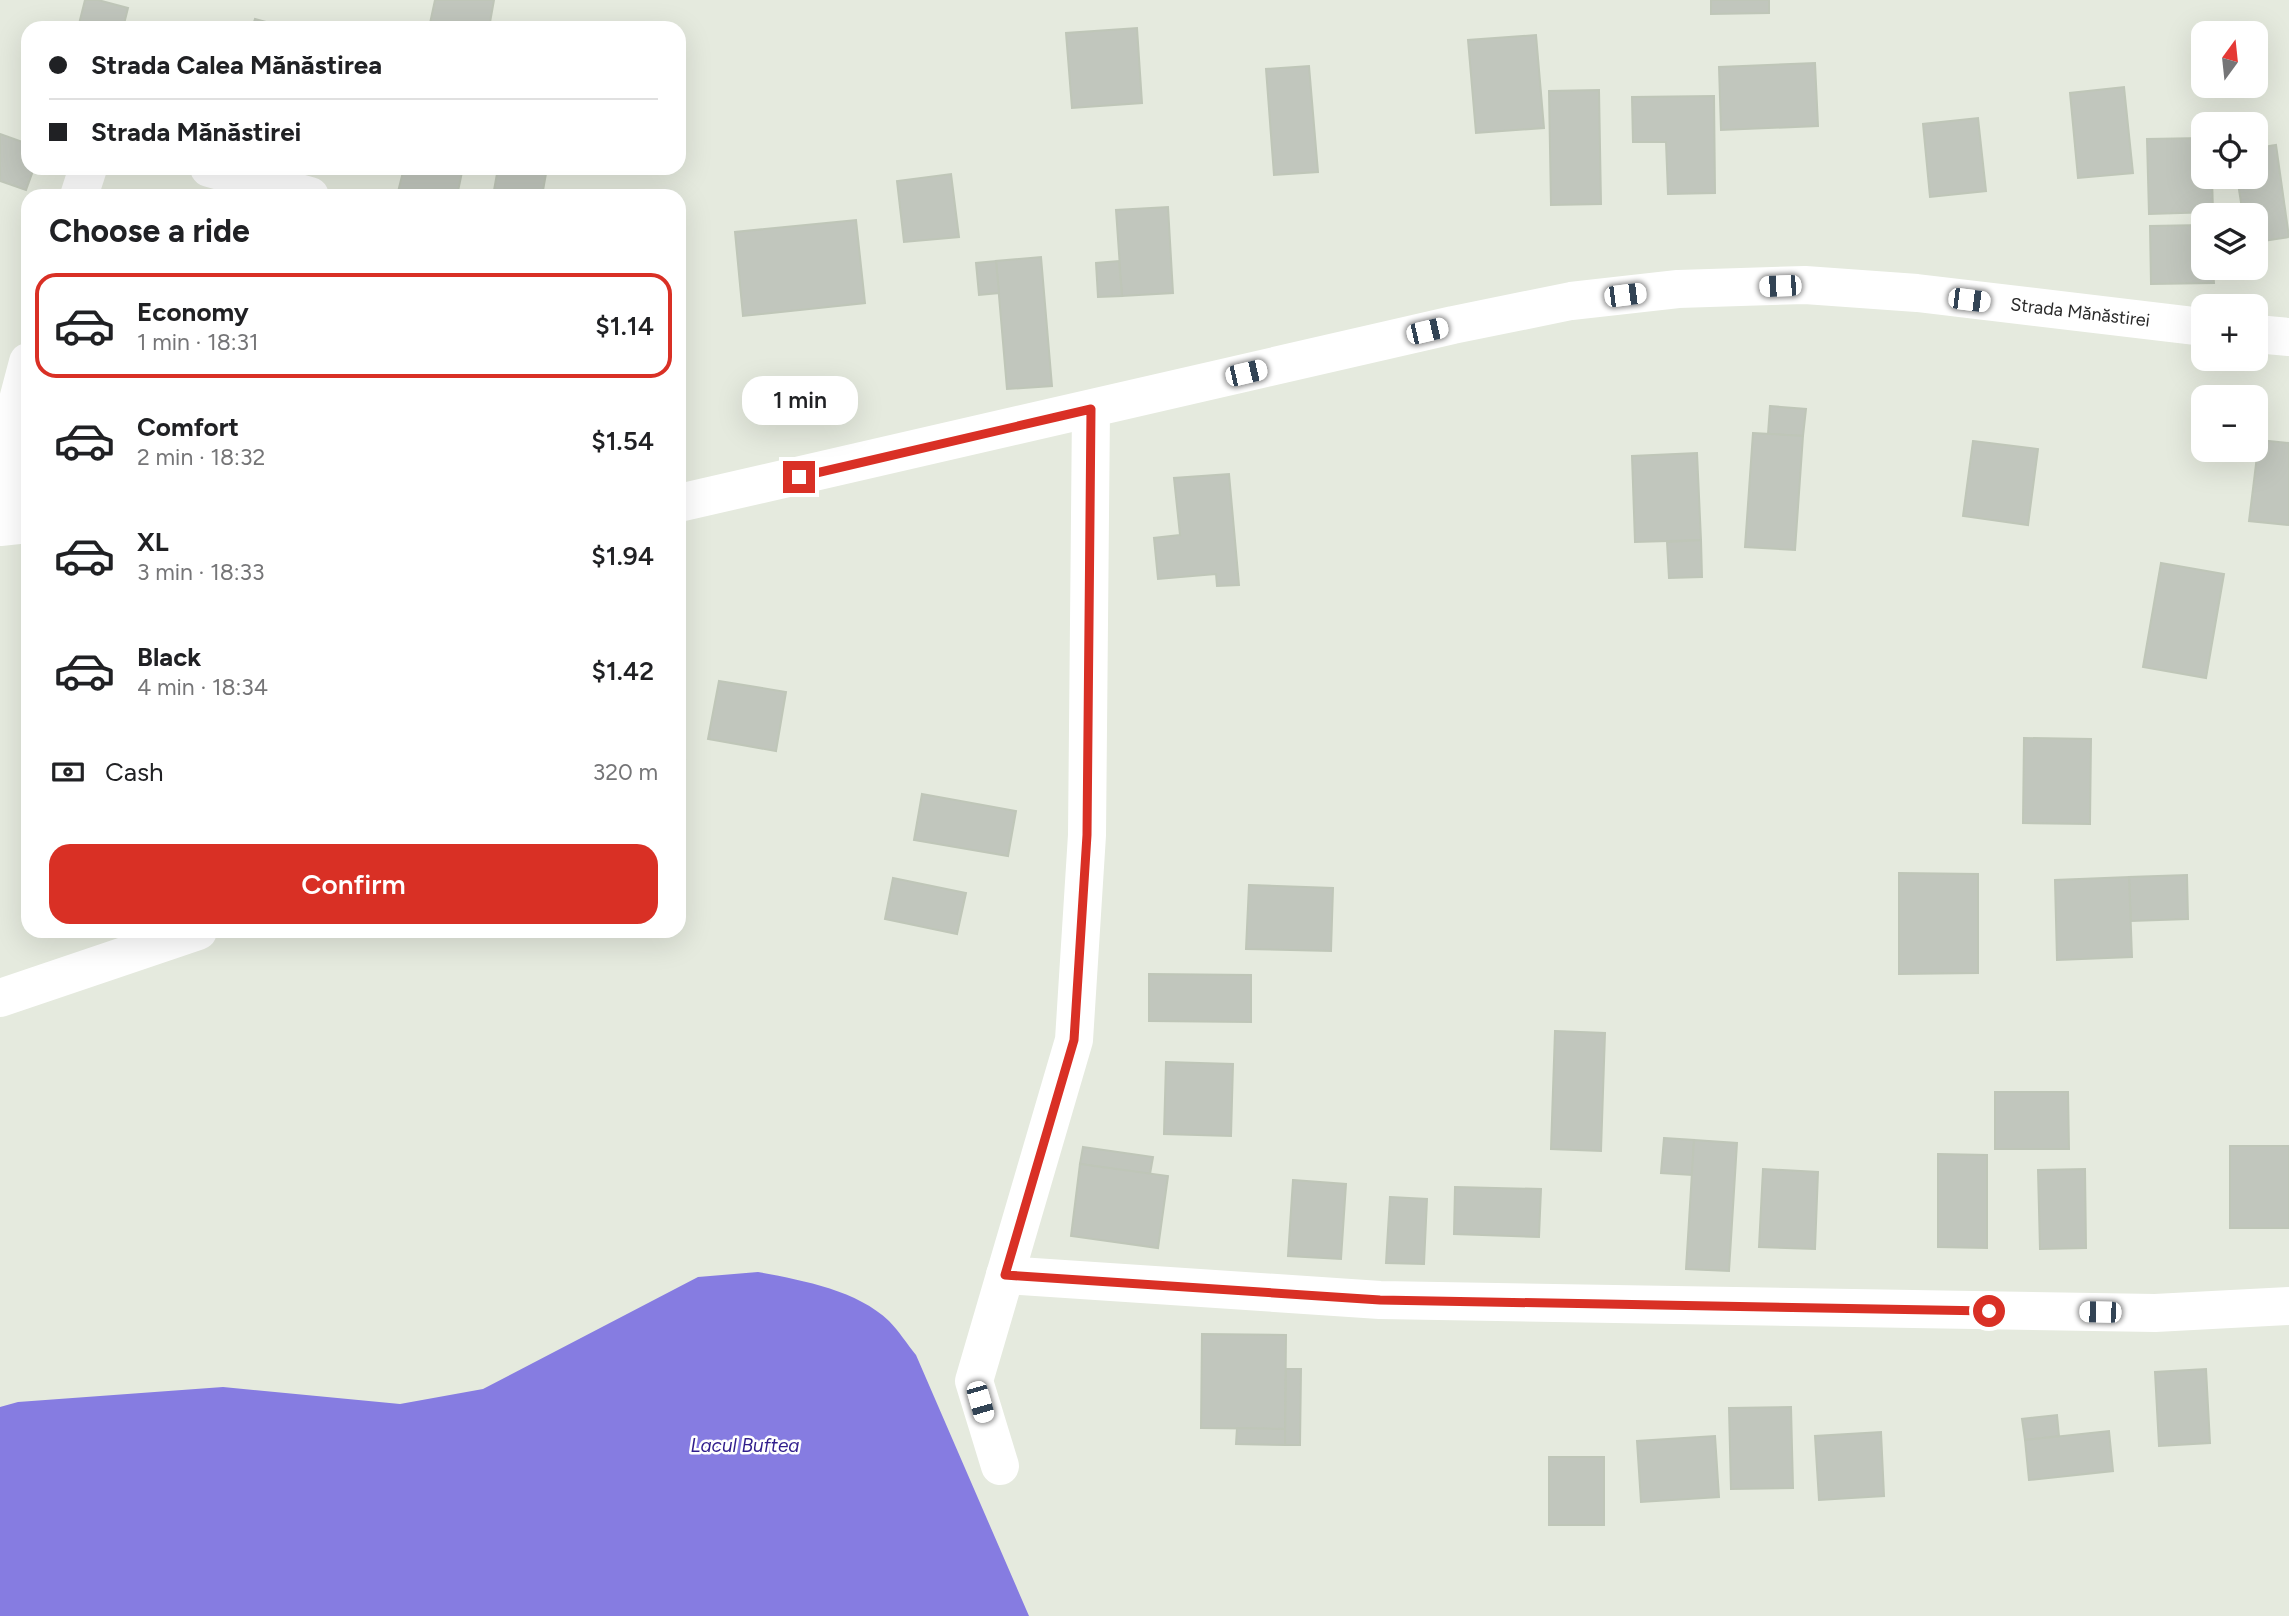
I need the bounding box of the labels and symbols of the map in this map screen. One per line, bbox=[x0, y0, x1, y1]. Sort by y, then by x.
north arrow bbox=[2191, 21, 2268, 98]
car bbox=[1759, 275, 1802, 297]
car bbox=[1603, 282, 1648, 308]
car bbox=[1947, 287, 1992, 313]
street label: Strada Mănăstirei bbox=[2009, 293, 2151, 332]
car bbox=[1405, 316, 1450, 346]
car bbox=[1224, 358, 1269, 388]
callout: 1 min bbox=[741, 376, 857, 424]
route end bbox=[783, 461, 815, 493]
route start bbox=[1973, 1295, 2005, 1327]
car bbox=[2079, 1301, 2122, 1323]
car bbox=[965, 1379, 996, 1425]
water label: Lacul Buftea bbox=[691, 1434, 799, 1457]

